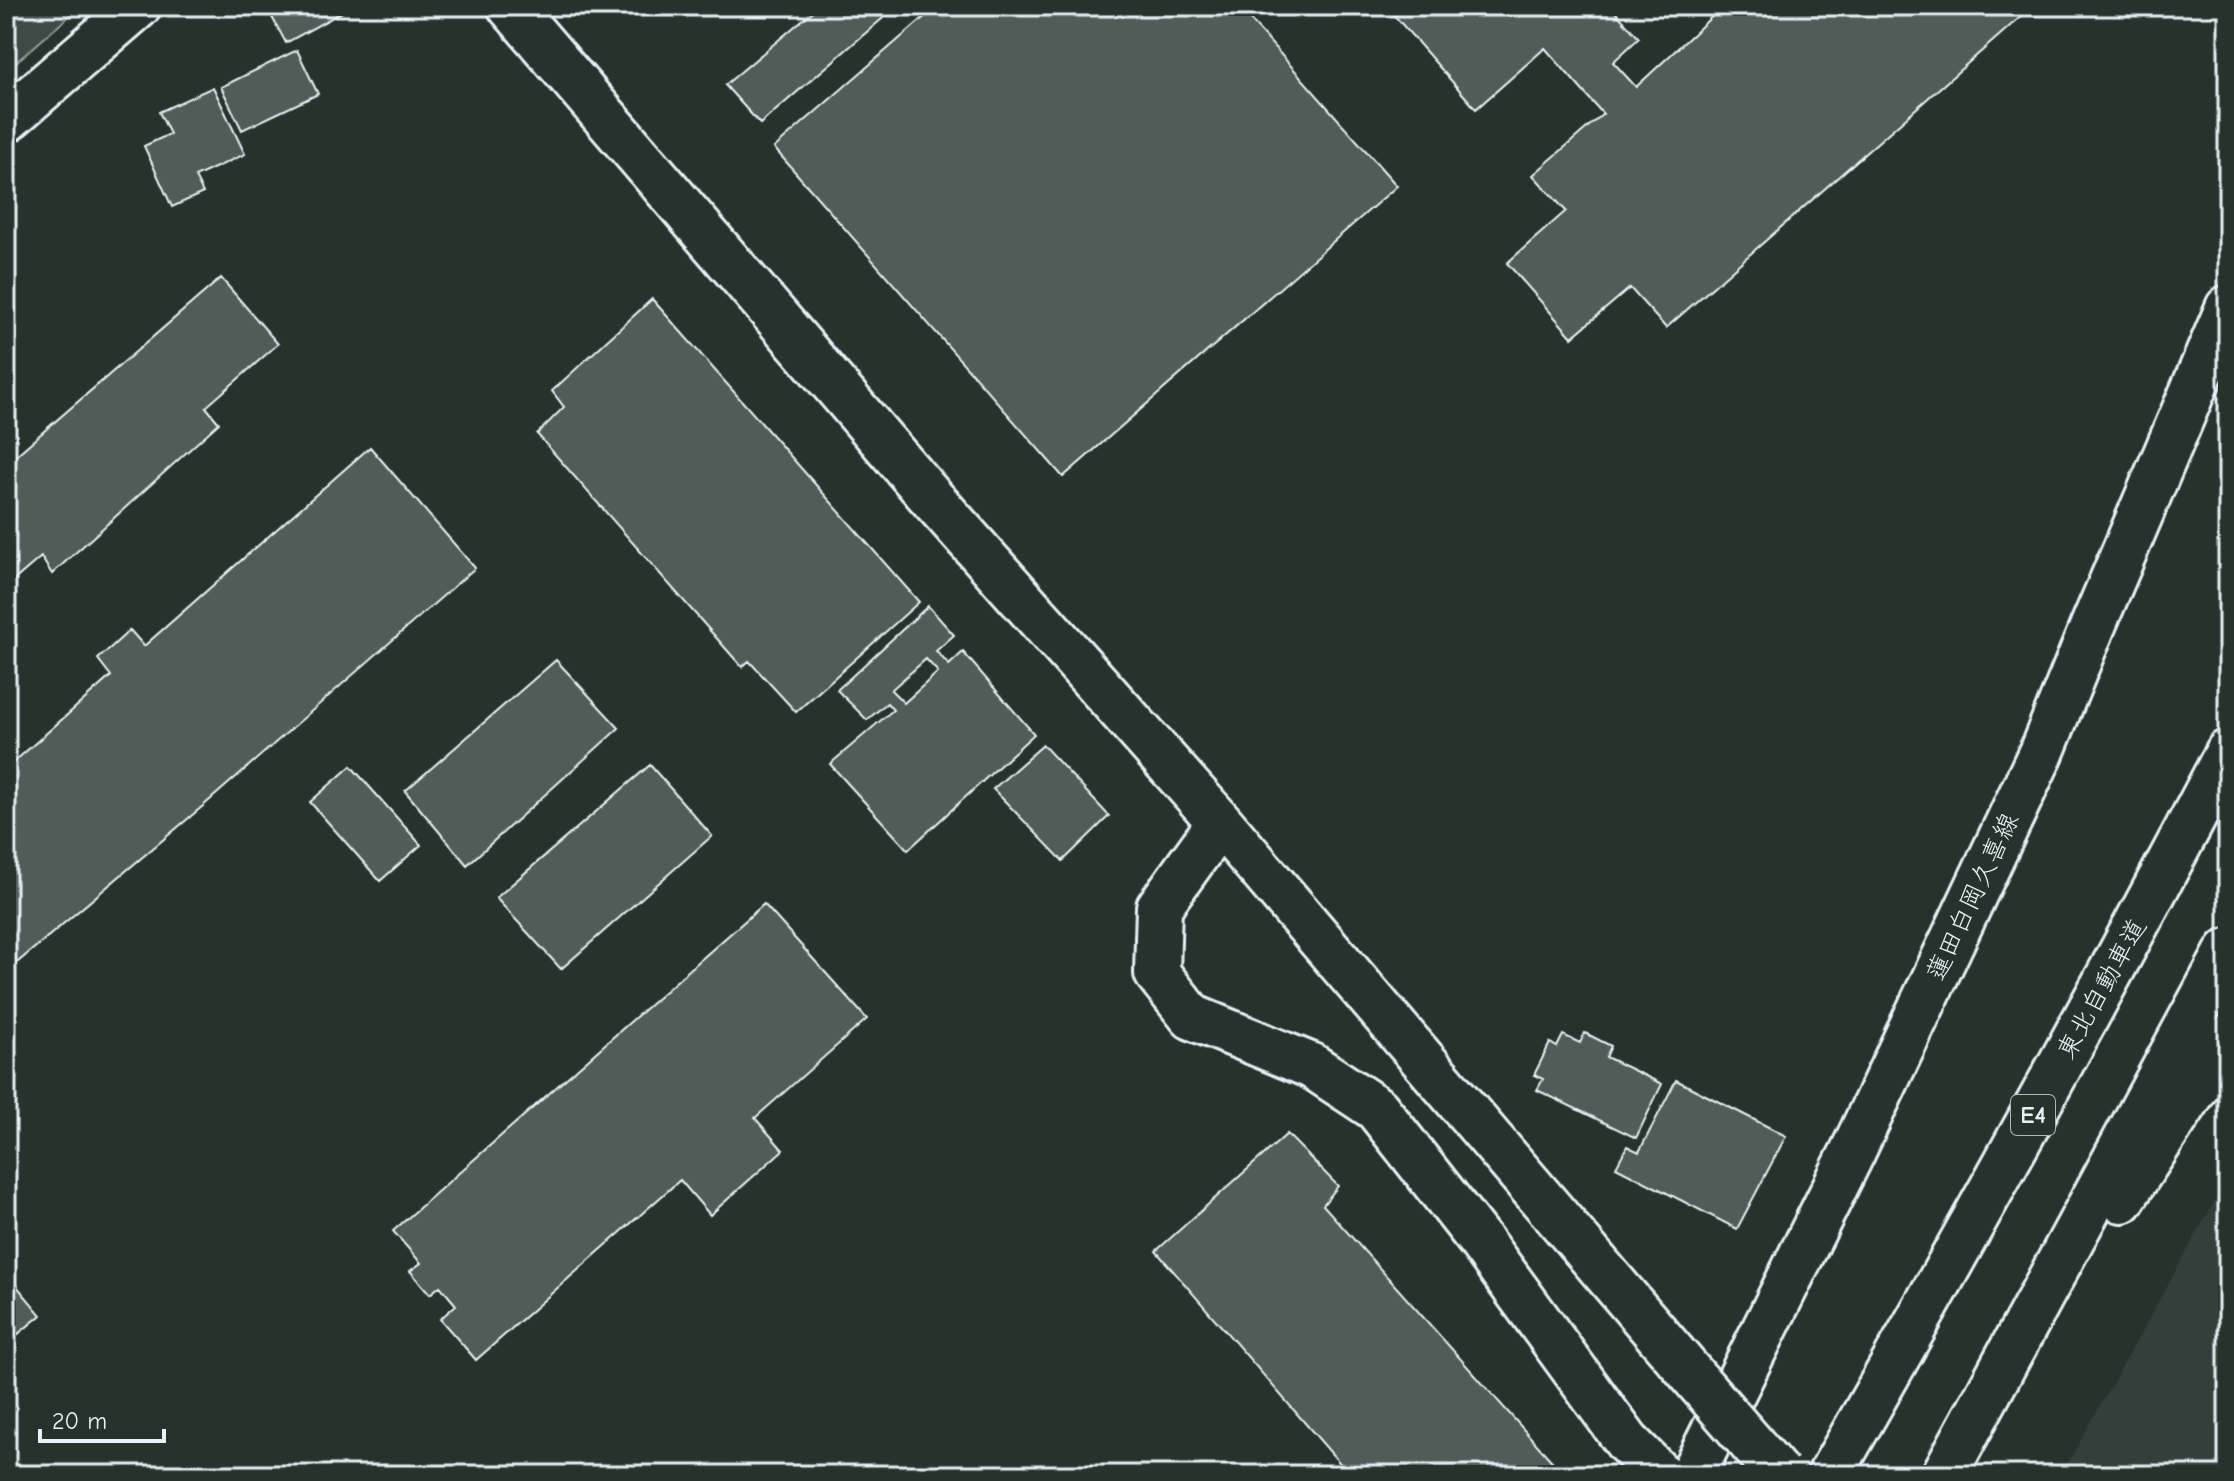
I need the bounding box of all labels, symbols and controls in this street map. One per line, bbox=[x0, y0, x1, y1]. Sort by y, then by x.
street label: 蓮田白岡久喜線 bbox=[1921, 808, 2025, 986]
street label: 東北自動車道 bbox=[2051, 914, 2153, 1064]
road number: E4 bbox=[2011, 1095, 2055, 1135]
scale bar bbox=[40, 1393, 164, 1443]
text: 20 m bbox=[52, 1407, 107, 1435]

